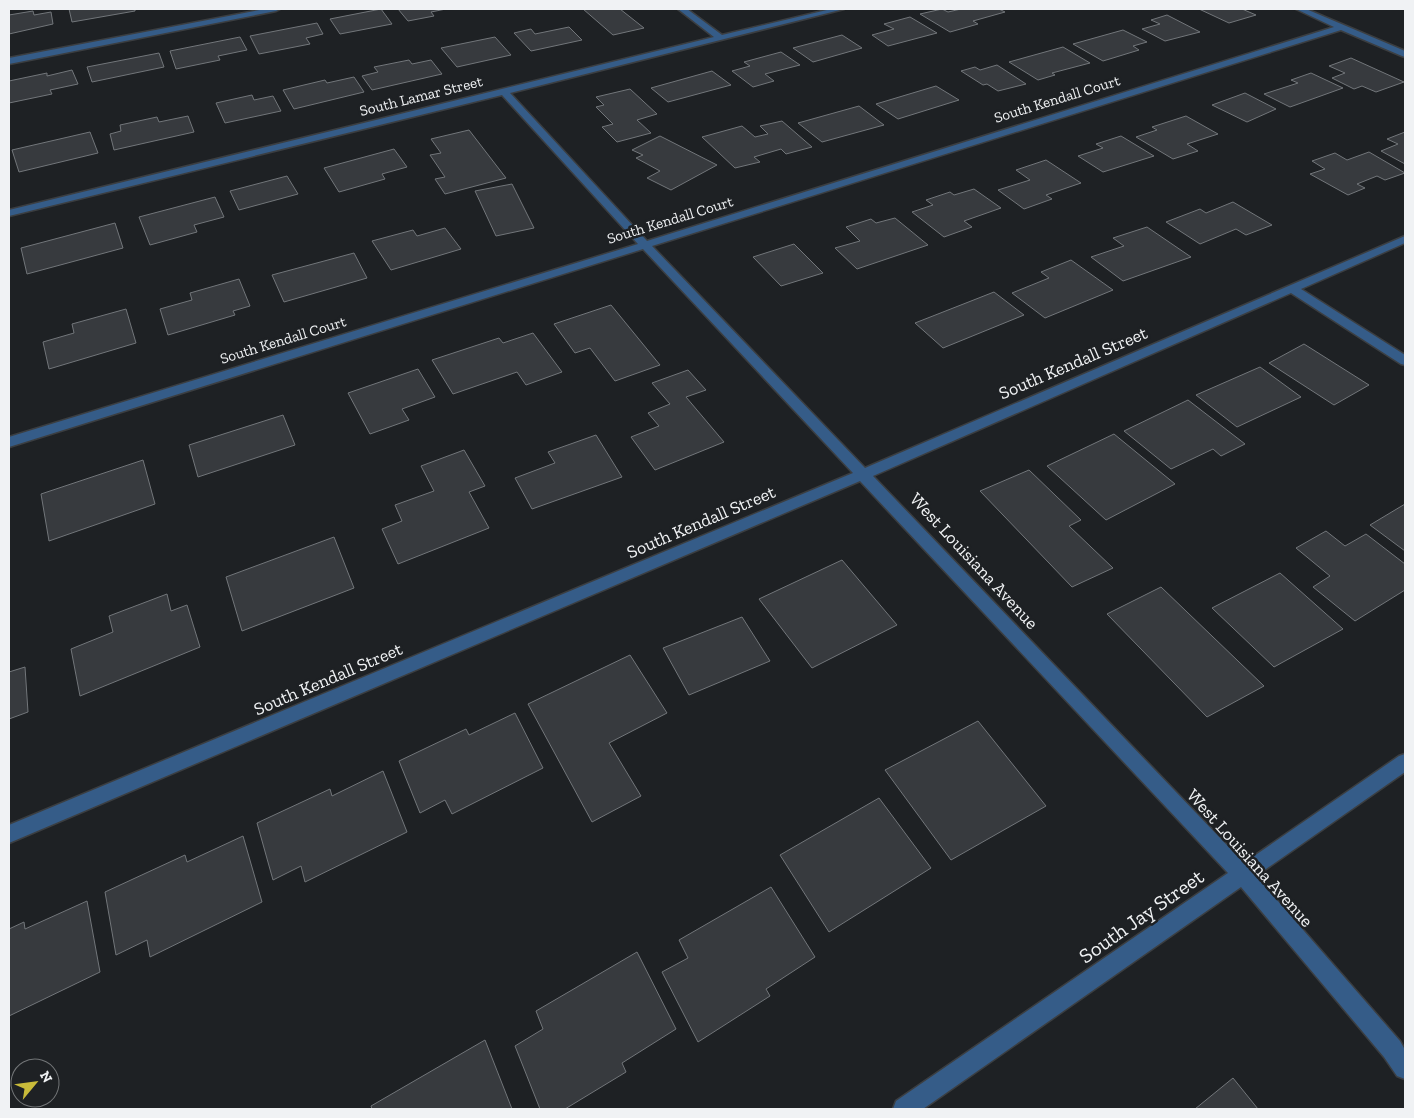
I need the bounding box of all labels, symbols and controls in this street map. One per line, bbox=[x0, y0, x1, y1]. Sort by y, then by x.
street label: South Kendall Court bbox=[992, 71, 1123, 127]
street label: South Lamar Street bbox=[358, 72, 485, 120]
street label: South Kendall Court bbox=[605, 192, 736, 248]
street label: South Kendall Court bbox=[218, 312, 349, 368]
street label: South Kendall Street bbox=[995, 322, 1151, 404]
street label: South Kendall Street bbox=[623, 481, 779, 563]
street label: West Louisiana Avenue bbox=[905, 488, 1043, 634]
street label: South Kendall Street bbox=[250, 638, 406, 720]
street label: West Louisiana Avenue bbox=[1182, 784, 1318, 932]
street label: South Jay Street bbox=[1074, 864, 1208, 968]
north arrow bbox=[10, 1058, 60, 1108]
text: N bbox=[36, 1068, 56, 1086]

